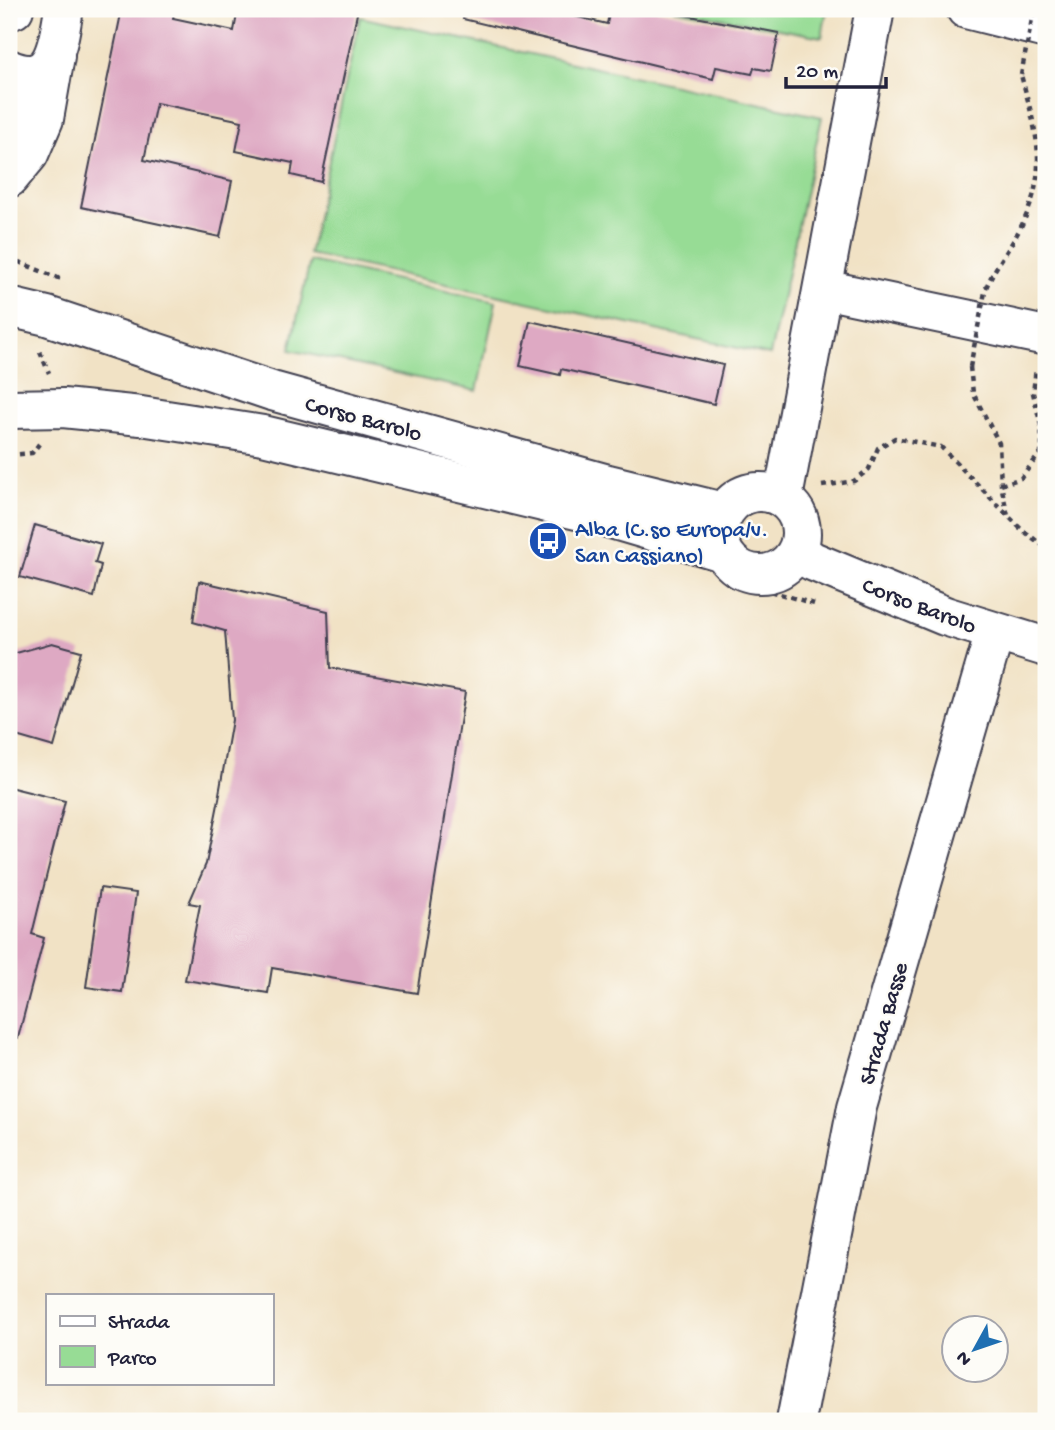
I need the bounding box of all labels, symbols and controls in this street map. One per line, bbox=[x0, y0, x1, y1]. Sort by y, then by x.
scale bar bbox=[786, 46, 885, 90]
text: 20 m bbox=[796, 61, 838, 86]
street label: Corso Barolo bbox=[302, 392, 425, 449]
place label: Alba (C.so Europa/v. San Cassiano) bbox=[575, 518, 768, 571]
bus stop icon: Alba (C.so Europa/v. San Cassiano) bbox=[527, 520, 569, 562]
street label: Corso Barolo bbox=[858, 573, 980, 641]
street label: Strada Basse bbox=[855, 959, 916, 1088]
legend bbox=[46, 1294, 273, 1384]
text: Strada bbox=[108, 1312, 171, 1337]
north arrow bbox=[940, 1314, 1010, 1384]
text: N bbox=[952, 1346, 977, 1370]
text: Parco bbox=[107, 1348, 157, 1373]

